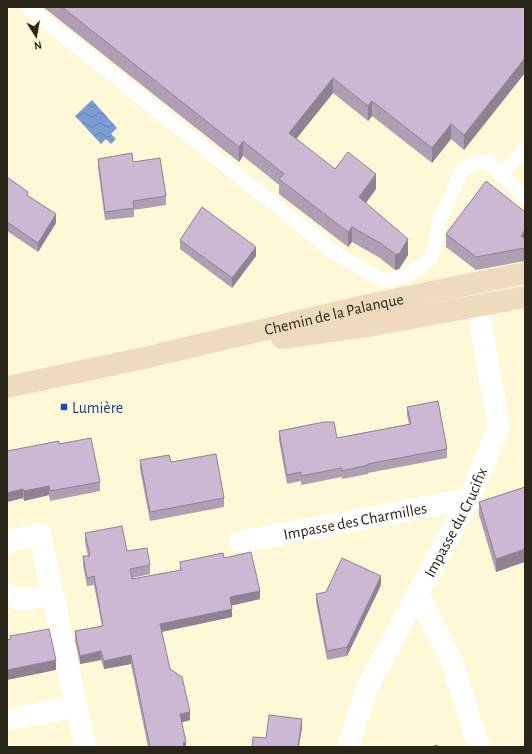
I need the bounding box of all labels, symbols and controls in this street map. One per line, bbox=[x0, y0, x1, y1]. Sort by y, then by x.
north arrow bbox=[16, 16, 56, 56]
text: N bbox=[33, 39, 43, 51]
street label: Chemin de la Palanque bbox=[263, 291, 405, 338]
place label: Lumière bbox=[72, 400, 123, 416]
marker: Lumière bbox=[59, 402, 69, 412]
street label: Impasse du Crucifix bbox=[421, 465, 490, 580]
street label: Impasse des Charmilles bbox=[282, 500, 428, 543]

